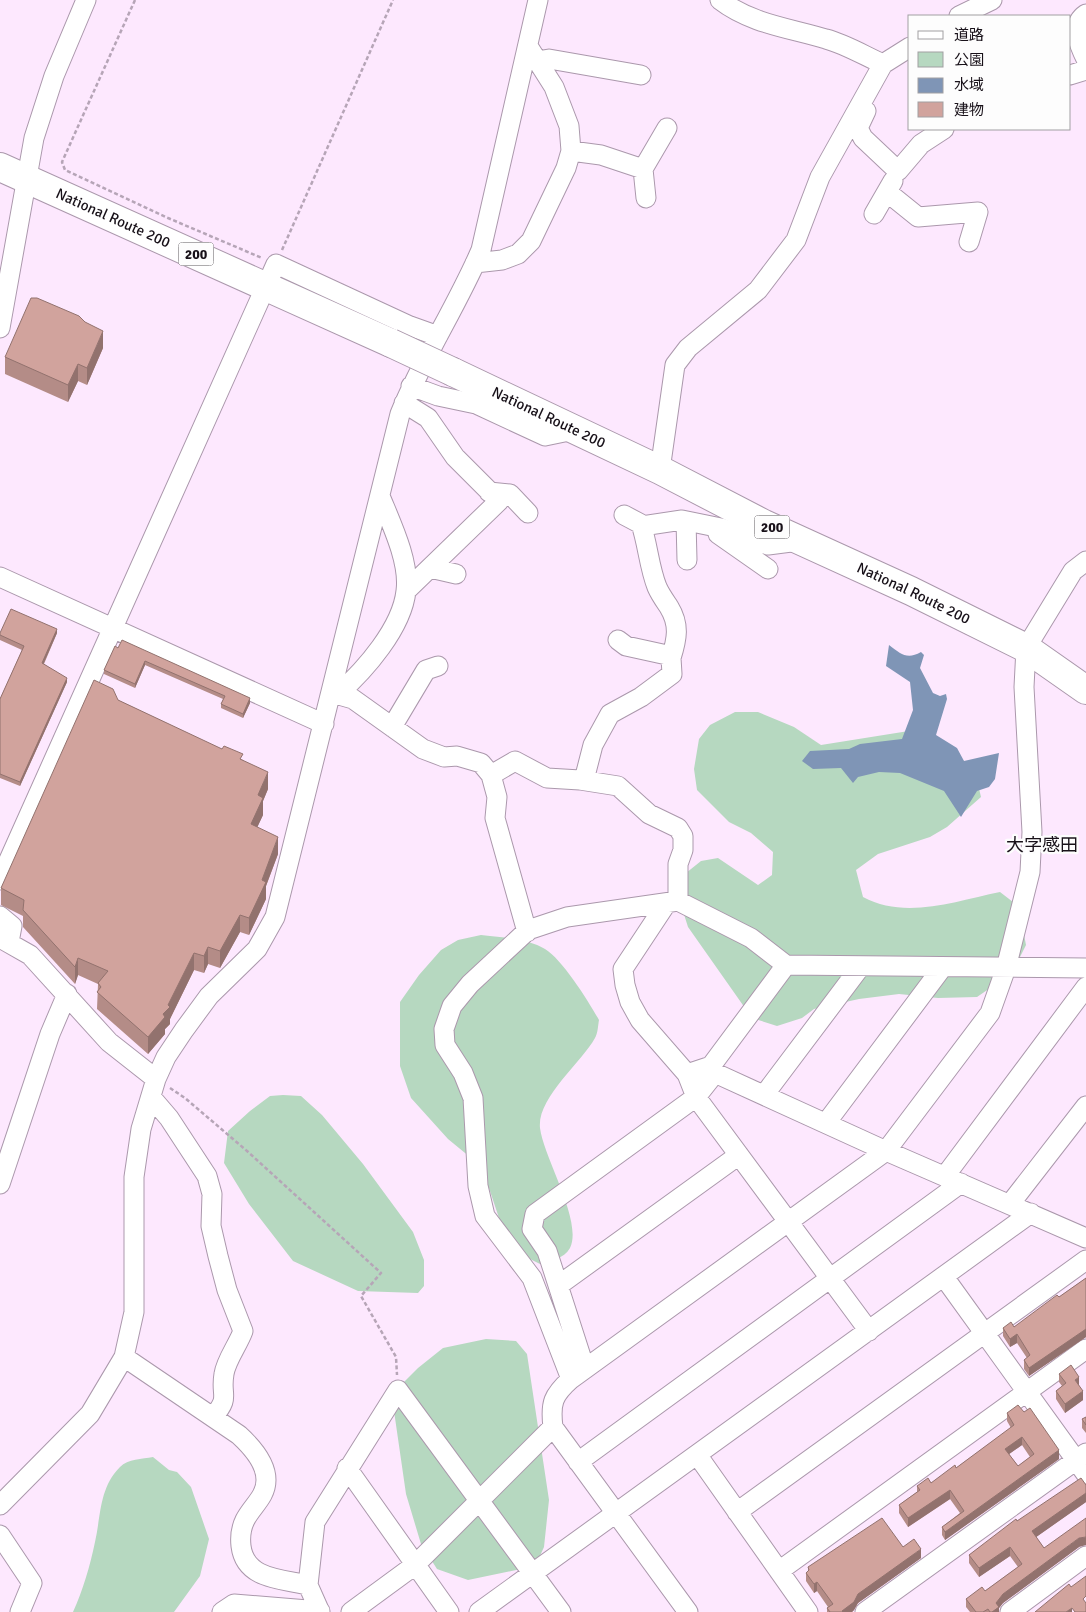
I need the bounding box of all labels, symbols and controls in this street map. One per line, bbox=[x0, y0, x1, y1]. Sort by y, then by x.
legend bbox=[908, 15, 1071, 130]
text: 道路 bbox=[954, 26, 984, 44]
text: 公園 bbox=[954, 51, 984, 69]
text: 水域 bbox=[954, 76, 984, 94]
text: 建物 bbox=[954, 101, 984, 119]
street label: National Route 200 bbox=[53, 184, 173, 251]
road number: 200 bbox=[178, 242, 214, 266]
street label: National Route 200 bbox=[489, 383, 608, 452]
road number: 200 bbox=[754, 516, 790, 538]
street label: National Route 200 bbox=[854, 559, 973, 628]
district label: 大字感田 bbox=[1006, 834, 1078, 856]

